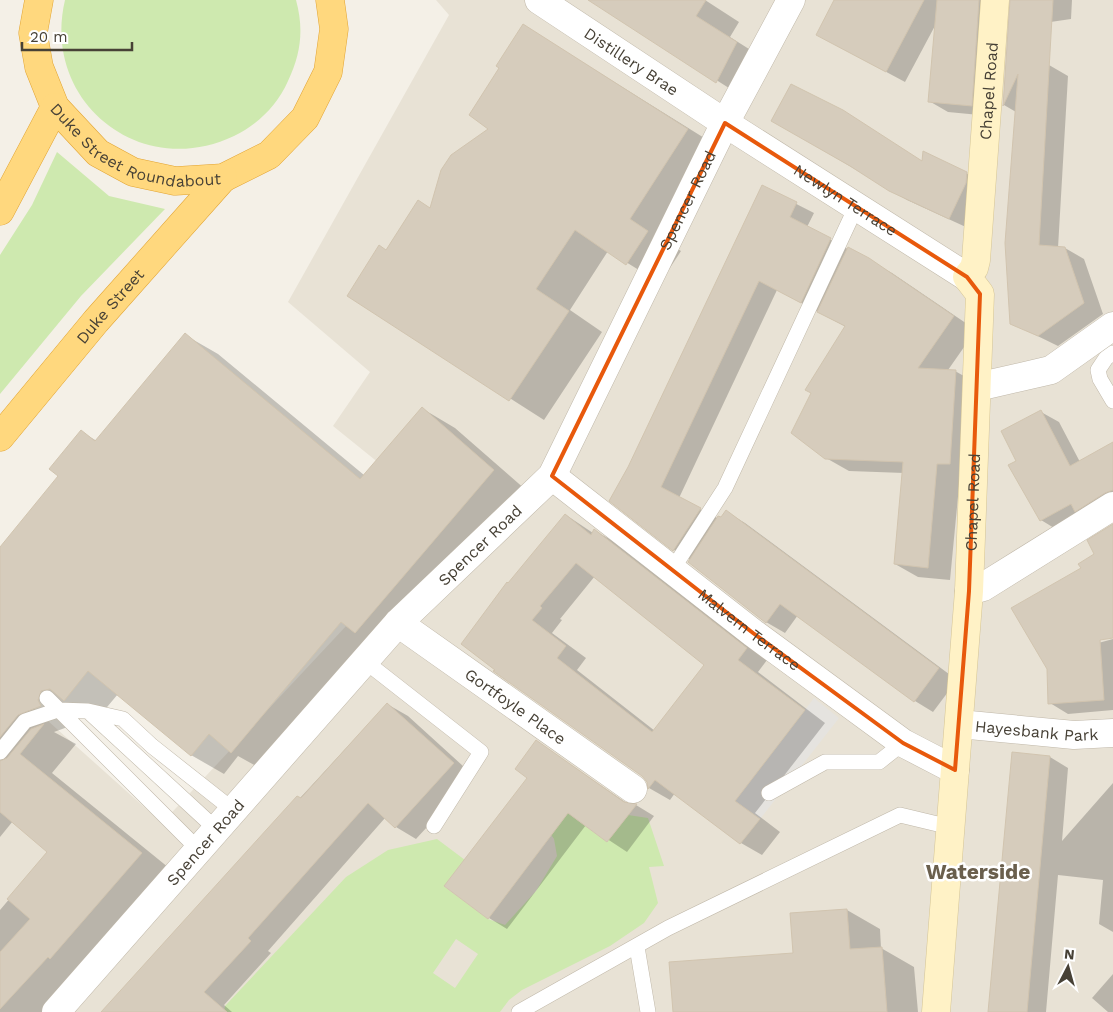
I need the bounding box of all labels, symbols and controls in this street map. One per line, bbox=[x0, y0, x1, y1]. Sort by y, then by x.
scale bar bbox=[22, 20, 132, 52]
street label: Distillery Brae bbox=[581, 23, 682, 99]
text: 20 m bbox=[30, 28, 68, 46]
street label: Chapel Road bbox=[975, 41, 1001, 141]
street label: Duke Street Roundabout bbox=[47, 99, 222, 190]
street label: Spencer Road bbox=[655, 147, 720, 253]
street label: Newlyn Terrace bbox=[790, 160, 901, 240]
street label: Duke Street bbox=[72, 264, 148, 347]
street label: Chapel Road bbox=[961, 453, 984, 552]
street label: Spencer Road bbox=[434, 501, 526, 589]
street label: Malvern Terrace bbox=[695, 584, 804, 674]
street label: Gortfoyle Place bbox=[462, 664, 570, 748]
street label: Hayesbank Park bbox=[974, 716, 1099, 745]
street label: Spencer Road bbox=[162, 795, 248, 889]
district label: Waterside bbox=[926, 859, 1030, 884]
north arrow bbox=[1043, 942, 1093, 992]
text: N bbox=[1063, 946, 1075, 963]

